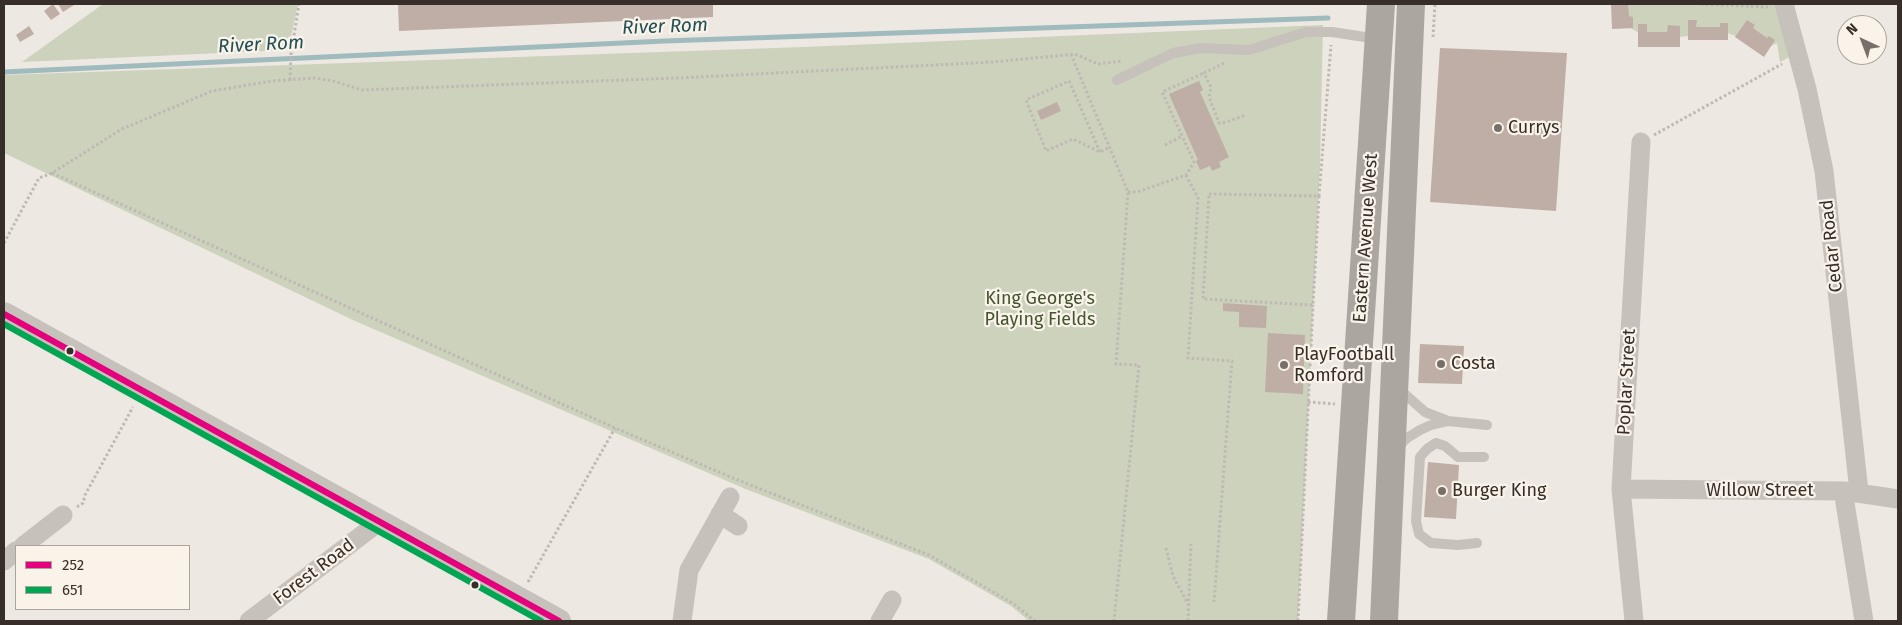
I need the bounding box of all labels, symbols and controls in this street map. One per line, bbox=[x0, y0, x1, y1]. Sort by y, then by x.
water label: River Rom bbox=[622, 14, 708, 40]
north arrow bbox=[1837, 15, 1887, 65]
text: N bbox=[1843, 20, 1861, 39]
water label: River Rom bbox=[217, 31, 305, 59]
place label: Currys bbox=[1508, 117, 1559, 139]
marker: Currys bbox=[1492, 122, 1504, 134]
street label: Eastern Avenue West bbox=[1349, 153, 1383, 323]
street label: Cedar Road bbox=[1816, 198, 1848, 294]
park label: King George's Playing Fields bbox=[984, 288, 1096, 330]
street label: Poplar Street bbox=[1613, 328, 1641, 436]
place label: PlayFootball Romford bbox=[1294, 344, 1394, 386]
unlabelled marker bbox=[65, 346, 75, 356]
place label: Costa bbox=[1451, 353, 1496, 375]
marker: Costa bbox=[1435, 358, 1447, 370]
marker: PlayFootball Romford bbox=[1278, 359, 1290, 371]
place label: Burger King bbox=[1452, 480, 1546, 502]
street label: Willow Street bbox=[1706, 480, 1814, 502]
marker: Burger King bbox=[1436, 485, 1448, 497]
street label: Forest Road bbox=[269, 534, 359, 610]
legend bbox=[15, 545, 190, 610]
text: 252 bbox=[62, 556, 84, 574]
unlabelled marker bbox=[470, 580, 480, 590]
text: 651 bbox=[62, 581, 83, 599]

